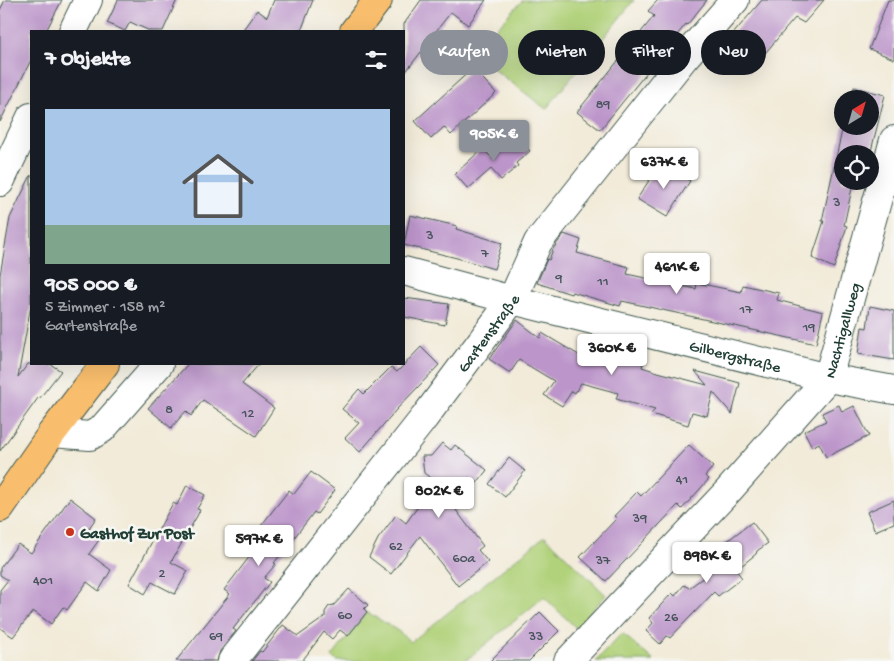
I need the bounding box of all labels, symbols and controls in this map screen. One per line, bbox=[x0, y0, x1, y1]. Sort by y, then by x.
chip: Kaufen bbox=[420, 30, 508, 75]
chip: Mieten bbox=[518, 30, 605, 75]
chip: Filter bbox=[615, 30, 691, 75]
chip: Neu bbox=[701, 30, 766, 75]
icon: filters bbox=[362, 46, 390, 74]
text: 7 Objekte bbox=[45, 48, 130, 73]
north arrow bbox=[834, 90, 879, 135]
map controls bbox=[834, 90, 879, 190]
house number: 89 bbox=[596, 97, 610, 114]
pin: 905K € bbox=[453, 120, 535, 162]
text: 905K € bbox=[470, 126, 518, 145]
icon: home bbox=[173, 141, 263, 231]
button: locate bbox=[834, 145, 879, 190]
pin: 637K € bbox=[623, 148, 705, 190]
text: 637K € bbox=[641, 154, 687, 173]
house number: 3 bbox=[832, 195, 841, 212]
house number: 3 bbox=[425, 228, 434, 245]
house number: 7 bbox=[480, 246, 489, 263]
pin: 461K € bbox=[636, 252, 718, 295]
text: 461K € bbox=[655, 259, 699, 278]
house number: 9 bbox=[554, 271, 563, 288]
text: 905 000 € bbox=[45, 274, 137, 299]
house number: 11 bbox=[596, 274, 609, 291]
street label: Nachtigallweg bbox=[822, 281, 867, 381]
street label: Gartenstraße bbox=[455, 292, 526, 377]
text: 5 Zimmer · 158 m² bbox=[45, 299, 165, 318]
house number: 17 bbox=[739, 302, 753, 319]
text: Gartenstraße bbox=[45, 318, 137, 337]
house number: 19 bbox=[802, 320, 815, 337]
pin: 360K € bbox=[571, 334, 653, 376]
street label: Gilbergstraße bbox=[687, 338, 783, 379]
text: 360K € bbox=[588, 340, 636, 359]
house number: 8 bbox=[165, 402, 173, 419]
house number: 12 bbox=[241, 406, 254, 423]
house number: 41 bbox=[676, 472, 688, 489]
pin: 802K € bbox=[398, 476, 480, 519]
text: 802K € bbox=[415, 483, 463, 502]
house number: 39 bbox=[632, 511, 647, 528]
pin: 597K € bbox=[218, 524, 300, 567]
place label: Gasthof Zur Post bbox=[80, 525, 195, 545]
marker: Gasthof Zur Post bbox=[64, 526, 76, 538]
text: 597K € bbox=[236, 531, 282, 550]
house number: 62 bbox=[389, 539, 403, 556]
pin: 898K € bbox=[666, 542, 748, 584]
text: 898K € bbox=[683, 548, 731, 567]
house number: 60a bbox=[453, 551, 477, 568]
house number: 37 bbox=[595, 553, 611, 570]
house number: 2 bbox=[159, 566, 166, 583]
house number: 401 bbox=[33, 573, 53, 590]
house number: 60 bbox=[337, 608, 353, 625]
house number: 26 bbox=[664, 610, 679, 627]
house number: 69 bbox=[209, 629, 223, 646]
house number: 33 bbox=[528, 629, 543, 646]

